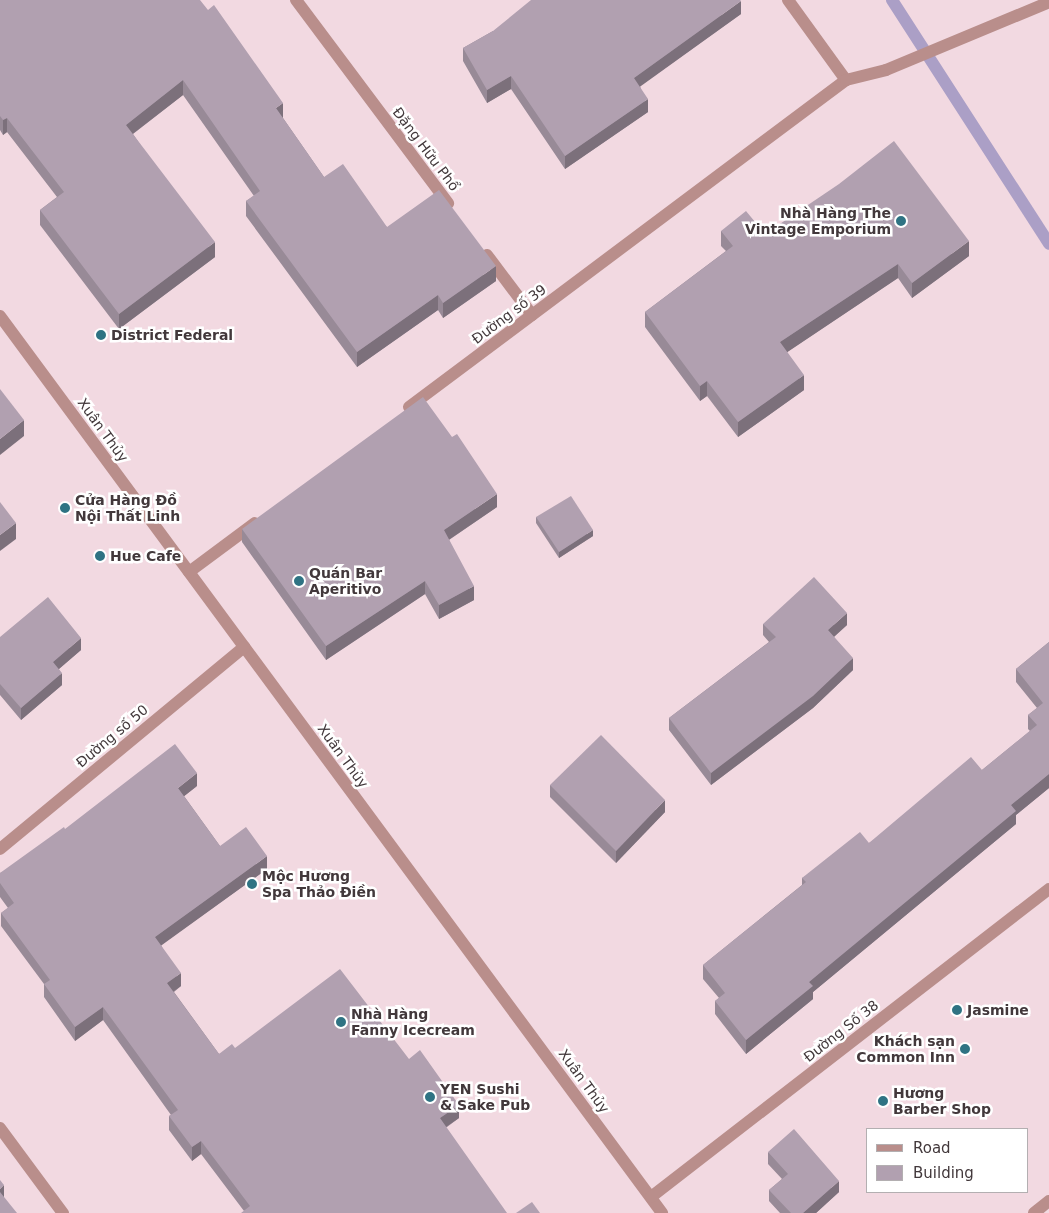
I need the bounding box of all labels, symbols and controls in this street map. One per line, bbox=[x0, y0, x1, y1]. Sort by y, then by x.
street label: Đặng Hữu Phổ bbox=[389, 104, 463, 194]
place label: Nhà Hàng The Vintage Emporium bbox=[745, 205, 891, 238]
marker: Nhà Hàng The Vintage Emporium bbox=[895, 215, 907, 227]
street label: Đường số 39 bbox=[469, 281, 549, 347]
place label: District Federal bbox=[111, 327, 233, 343]
marker: District Federal bbox=[95, 329, 107, 341]
street label: Xuân Thủy bbox=[74, 395, 132, 465]
place label: Cửa Hàng Đồ Nội Thất Linh bbox=[75, 492, 180, 524]
marker: Cửa Hàng Đồ Nội Thất Linh bbox=[59, 502, 71, 514]
place label: Hue Cafe bbox=[110, 548, 181, 564]
marker: Hue Cafe bbox=[94, 550, 106, 562]
place label: Quán Bar Aperitivo bbox=[309, 565, 382, 598]
marker: Quán Bar Aperitivo bbox=[293, 575, 305, 587]
street label: Đường số 50 bbox=[73, 701, 151, 771]
street label: Xuân Thủy bbox=[314, 721, 372, 791]
place label: Mộc Hương Spa Thảo Điền bbox=[262, 868, 376, 900]
marker: Mộc Hương Spa Thảo Điền bbox=[246, 878, 258, 890]
street label: Đường Số 38 bbox=[800, 997, 882, 1065]
place label: Jasmine bbox=[967, 1002, 1029, 1018]
marker: Jasmine bbox=[951, 1004, 963, 1016]
place label: Nhà Hàng Fanny Icecream bbox=[351, 1006, 475, 1038]
marker: Nhà Hàng Fanny Icecream bbox=[335, 1016, 347, 1028]
place label: Khách sạn Common Inn bbox=[856, 1033, 955, 1066]
marker: Khách sạn Common Inn bbox=[959, 1043, 971, 1055]
street label: Xuân Thủy bbox=[555, 1046, 613, 1116]
place label: YEN Sushi & Sake Pub bbox=[440, 1081, 530, 1114]
place label: Hương Barber Shop bbox=[893, 1085, 991, 1118]
marker: YEN Sushi & Sake Pub bbox=[424, 1091, 436, 1103]
marker: Hương Barber Shop bbox=[877, 1095, 889, 1107]
legend bbox=[866, 1128, 1029, 1193]
text: Road bbox=[913, 1139, 951, 1157]
text: Building bbox=[913, 1164, 974, 1182]

